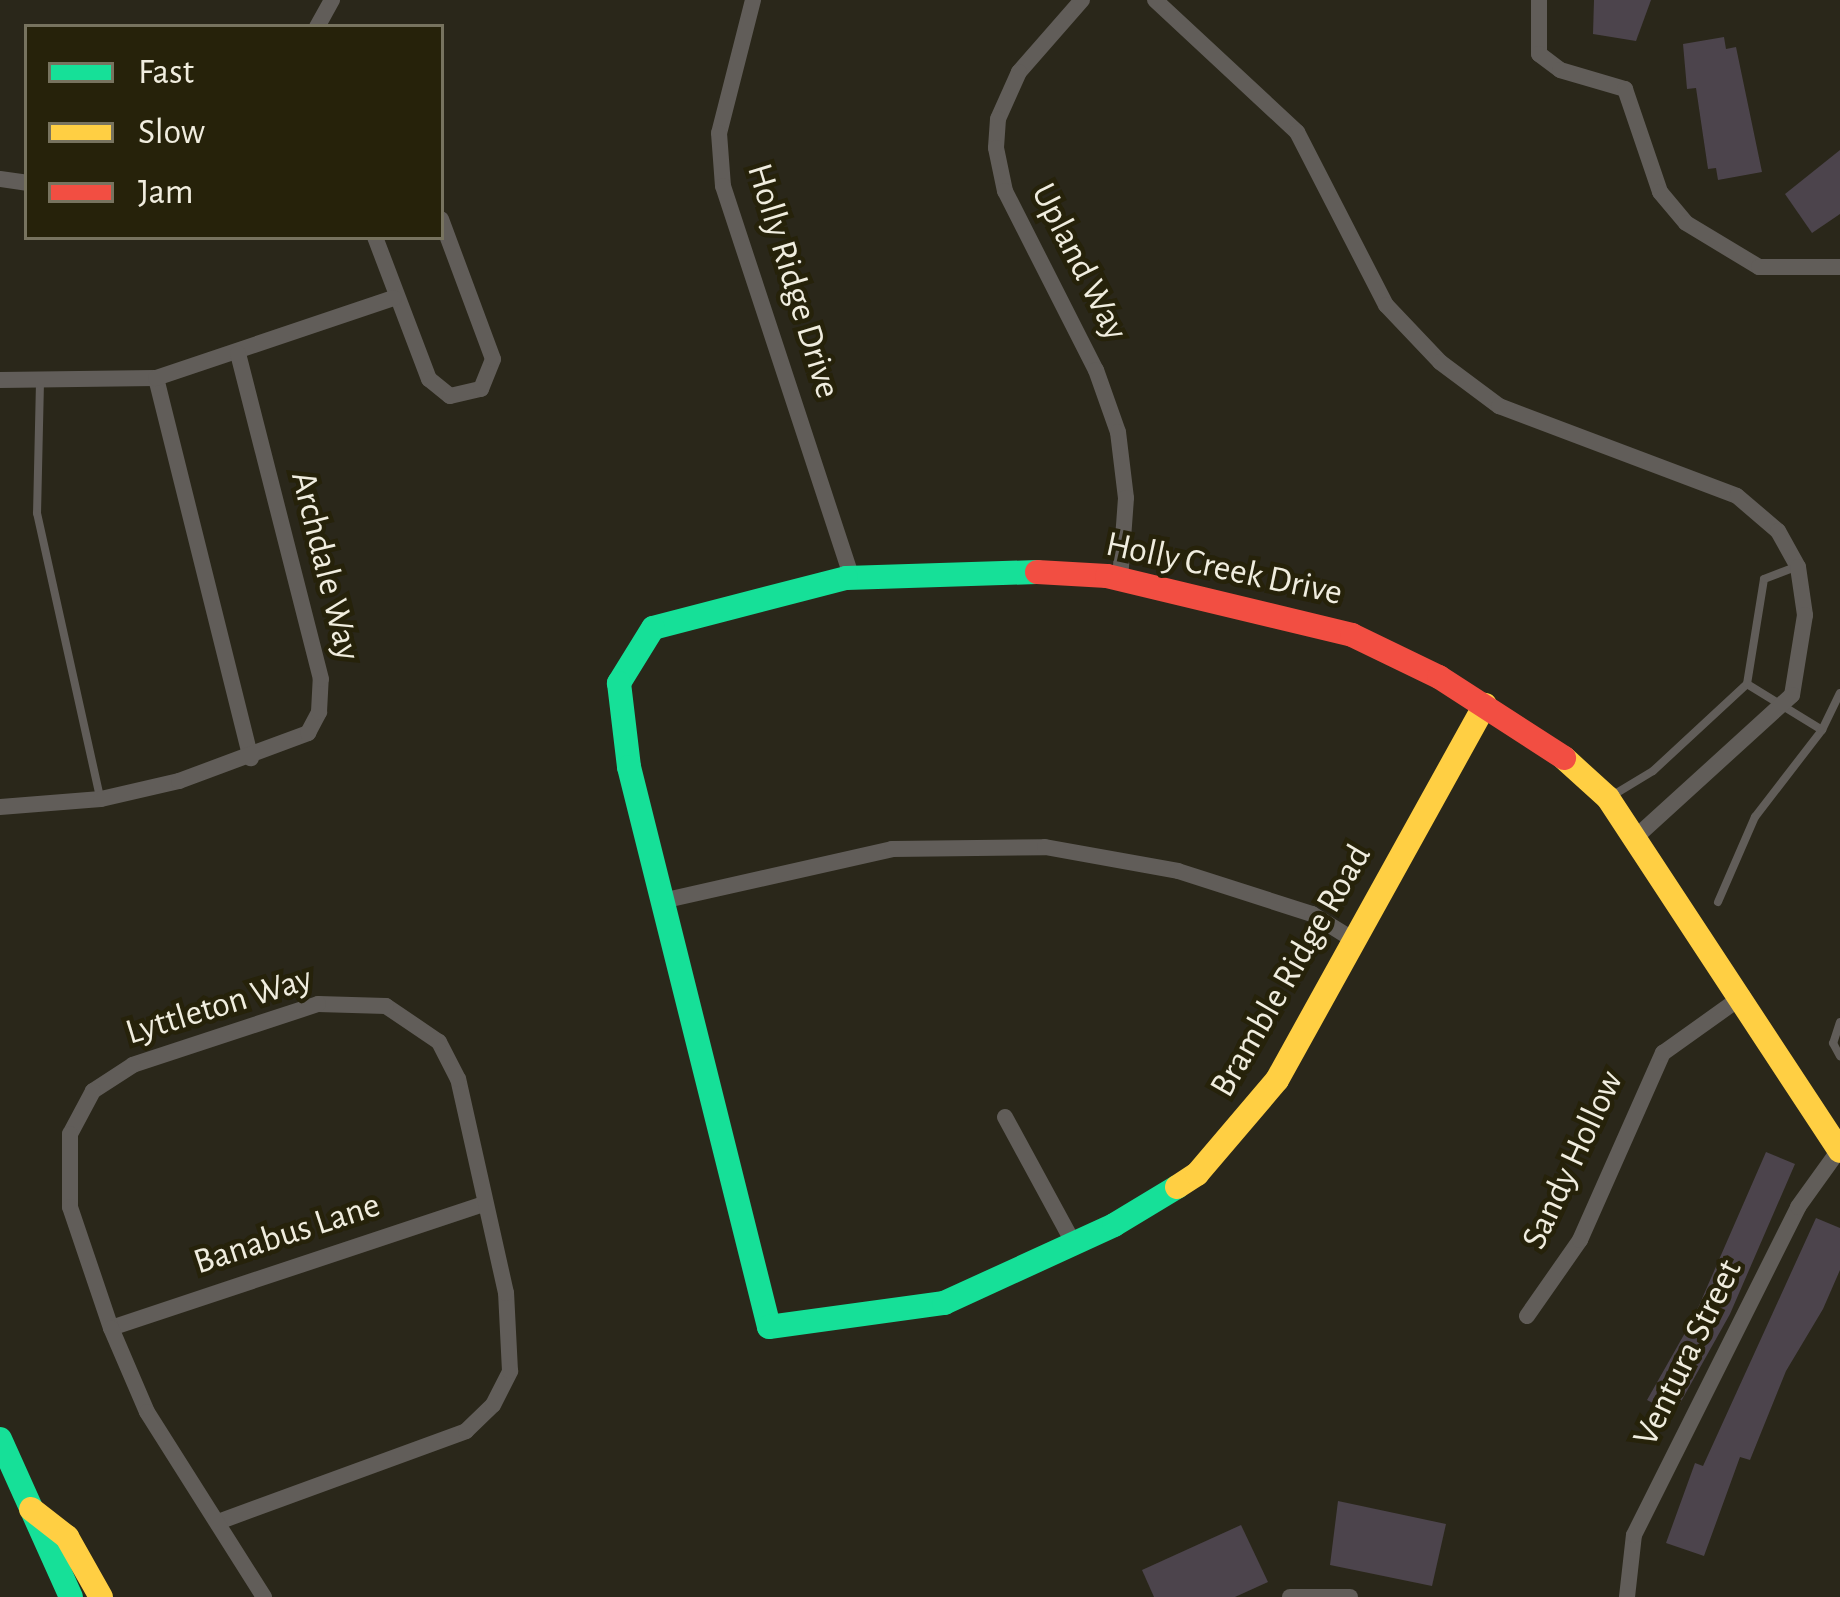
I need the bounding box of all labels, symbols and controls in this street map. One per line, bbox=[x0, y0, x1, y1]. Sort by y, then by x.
legend bbox=[24, 24, 444, 240]
text: Fast bbox=[138, 54, 194, 90]
text: Slow bbox=[138, 114, 205, 150]
street label: Holly Ridge Drive bbox=[737, 159, 849, 403]
text: Jam bbox=[138, 174, 194, 210]
street label: Upland Way bbox=[1021, 176, 1137, 348]
street label: Archdale Way bbox=[281, 467, 369, 665]
street label: Holly Creek Drive bbox=[1102, 523, 1346, 615]
street label: Bramble Ridge Road bbox=[1201, 837, 1381, 1105]
street label: Lyttleton Way bbox=[121, 957, 317, 1055]
street label: Sandy Hollow bbox=[1513, 1064, 1633, 1256]
street label: Banabus Lane bbox=[188, 1184, 386, 1284]
street label: Ventura Street bbox=[1624, 1253, 1752, 1453]

